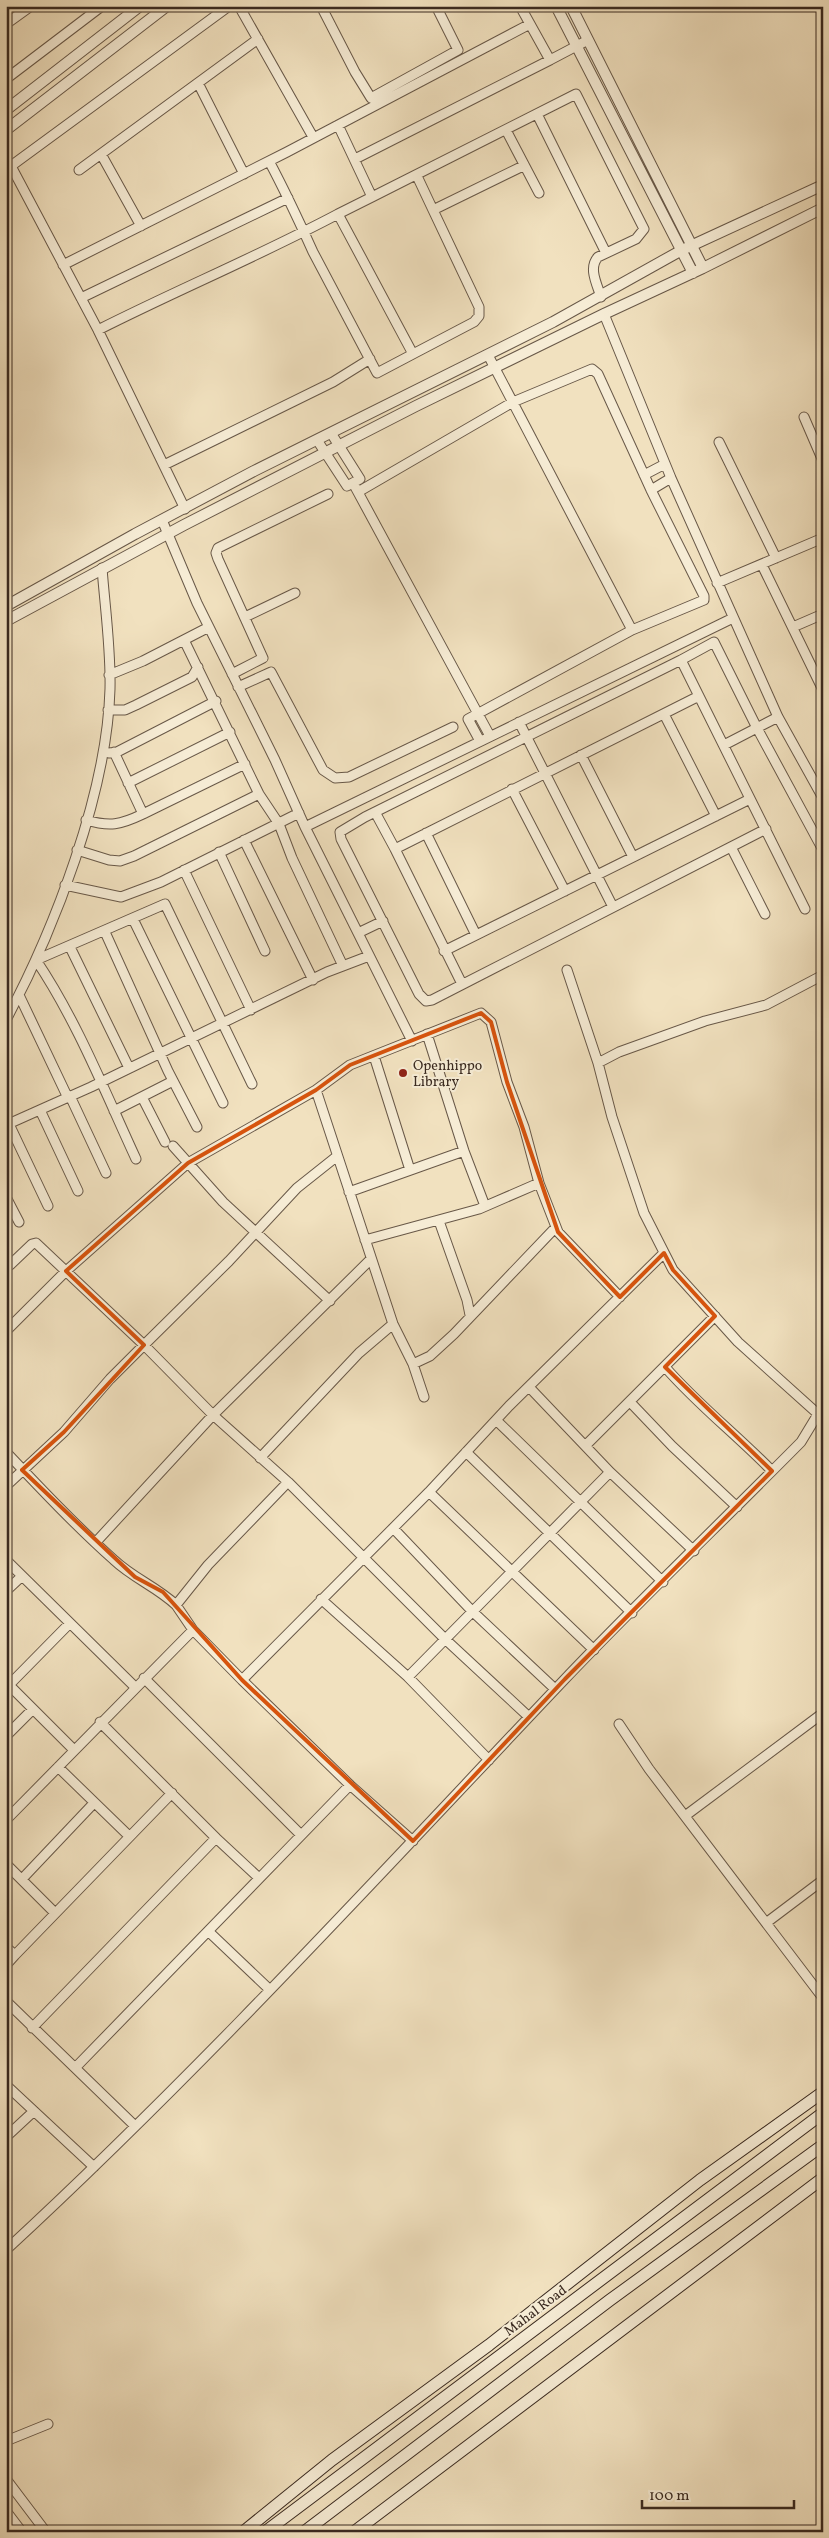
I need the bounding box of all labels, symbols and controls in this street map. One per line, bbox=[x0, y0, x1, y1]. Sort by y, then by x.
place label: Openhippo Library bbox=[413, 1057, 482, 1092]
marker: Openhippo Library bbox=[397, 1067, 409, 1079]
street label: Mahal Road bbox=[501, 2281, 571, 2341]
scale bar bbox=[642, 2478, 794, 2510]
text: 100 m bbox=[649, 2486, 689, 2507]

